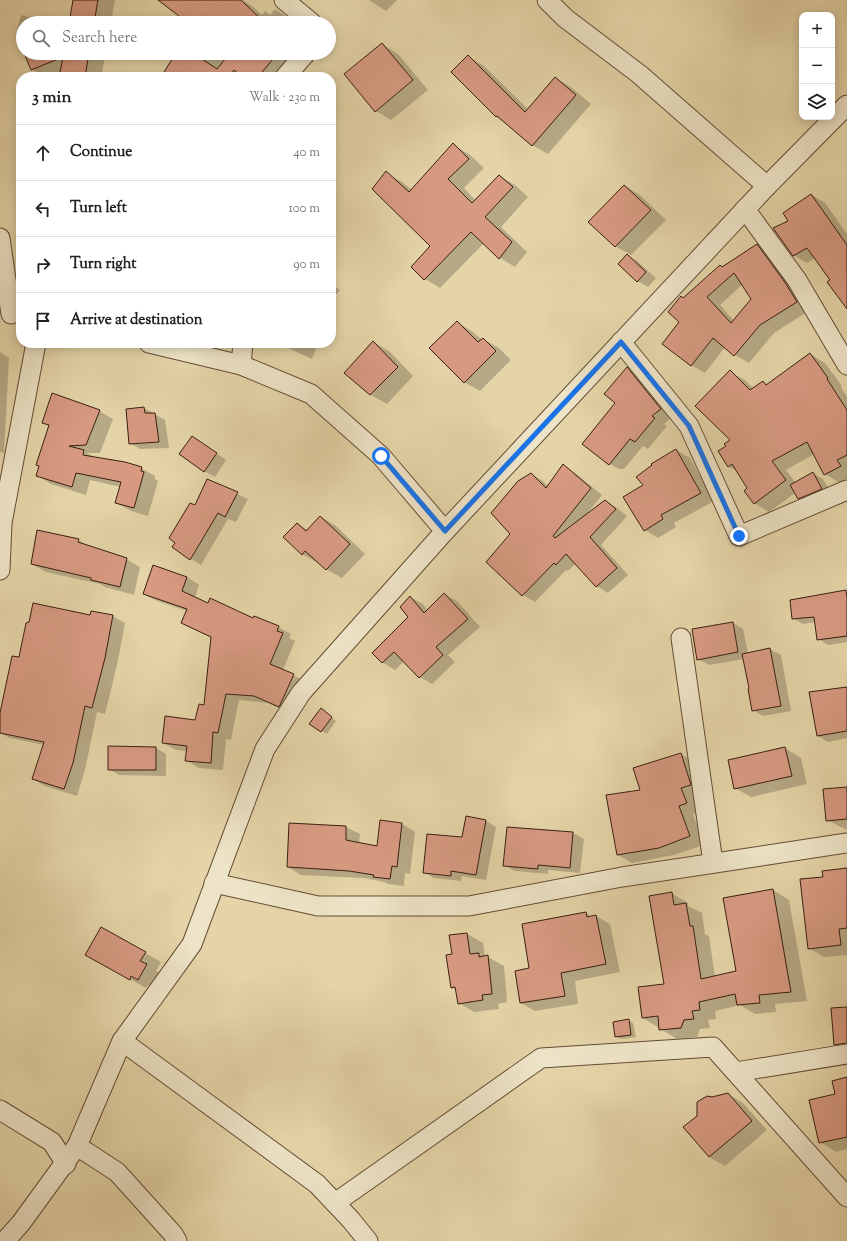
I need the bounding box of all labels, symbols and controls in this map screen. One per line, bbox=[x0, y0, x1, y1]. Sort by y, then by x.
map controls bbox=[799, 12, 835, 120]
button: + bbox=[799, 12, 835, 48]
search box bbox=[16, 16, 336, 60]
icon: search bbox=[30, 27, 52, 49]
text: Search here bbox=[62, 28, 137, 49]
button: − bbox=[799, 48, 835, 84]
button: layers bbox=[799, 84, 835, 120]
text: 3 min bbox=[32, 86, 71, 110]
text: Walk · 230 m bbox=[249, 89, 320, 107]
icon: ahead bbox=[32, 142, 54, 164]
text: Continue bbox=[70, 142, 132, 163]
text: 40 m bbox=[293, 144, 320, 162]
icon: left bbox=[32, 198, 54, 220]
text: Turn left bbox=[70, 198, 127, 219]
text: 100 m bbox=[288, 200, 320, 218]
icon: right bbox=[32, 254, 54, 276]
text: Turn right bbox=[70, 254, 136, 275]
text: 90 m bbox=[293, 256, 320, 274]
icon: arrive bbox=[32, 310, 54, 332]
text: Arrive at destination bbox=[70, 310, 203, 331]
route start bbox=[372, 447, 390, 465]
route end bbox=[730, 527, 748, 545]

